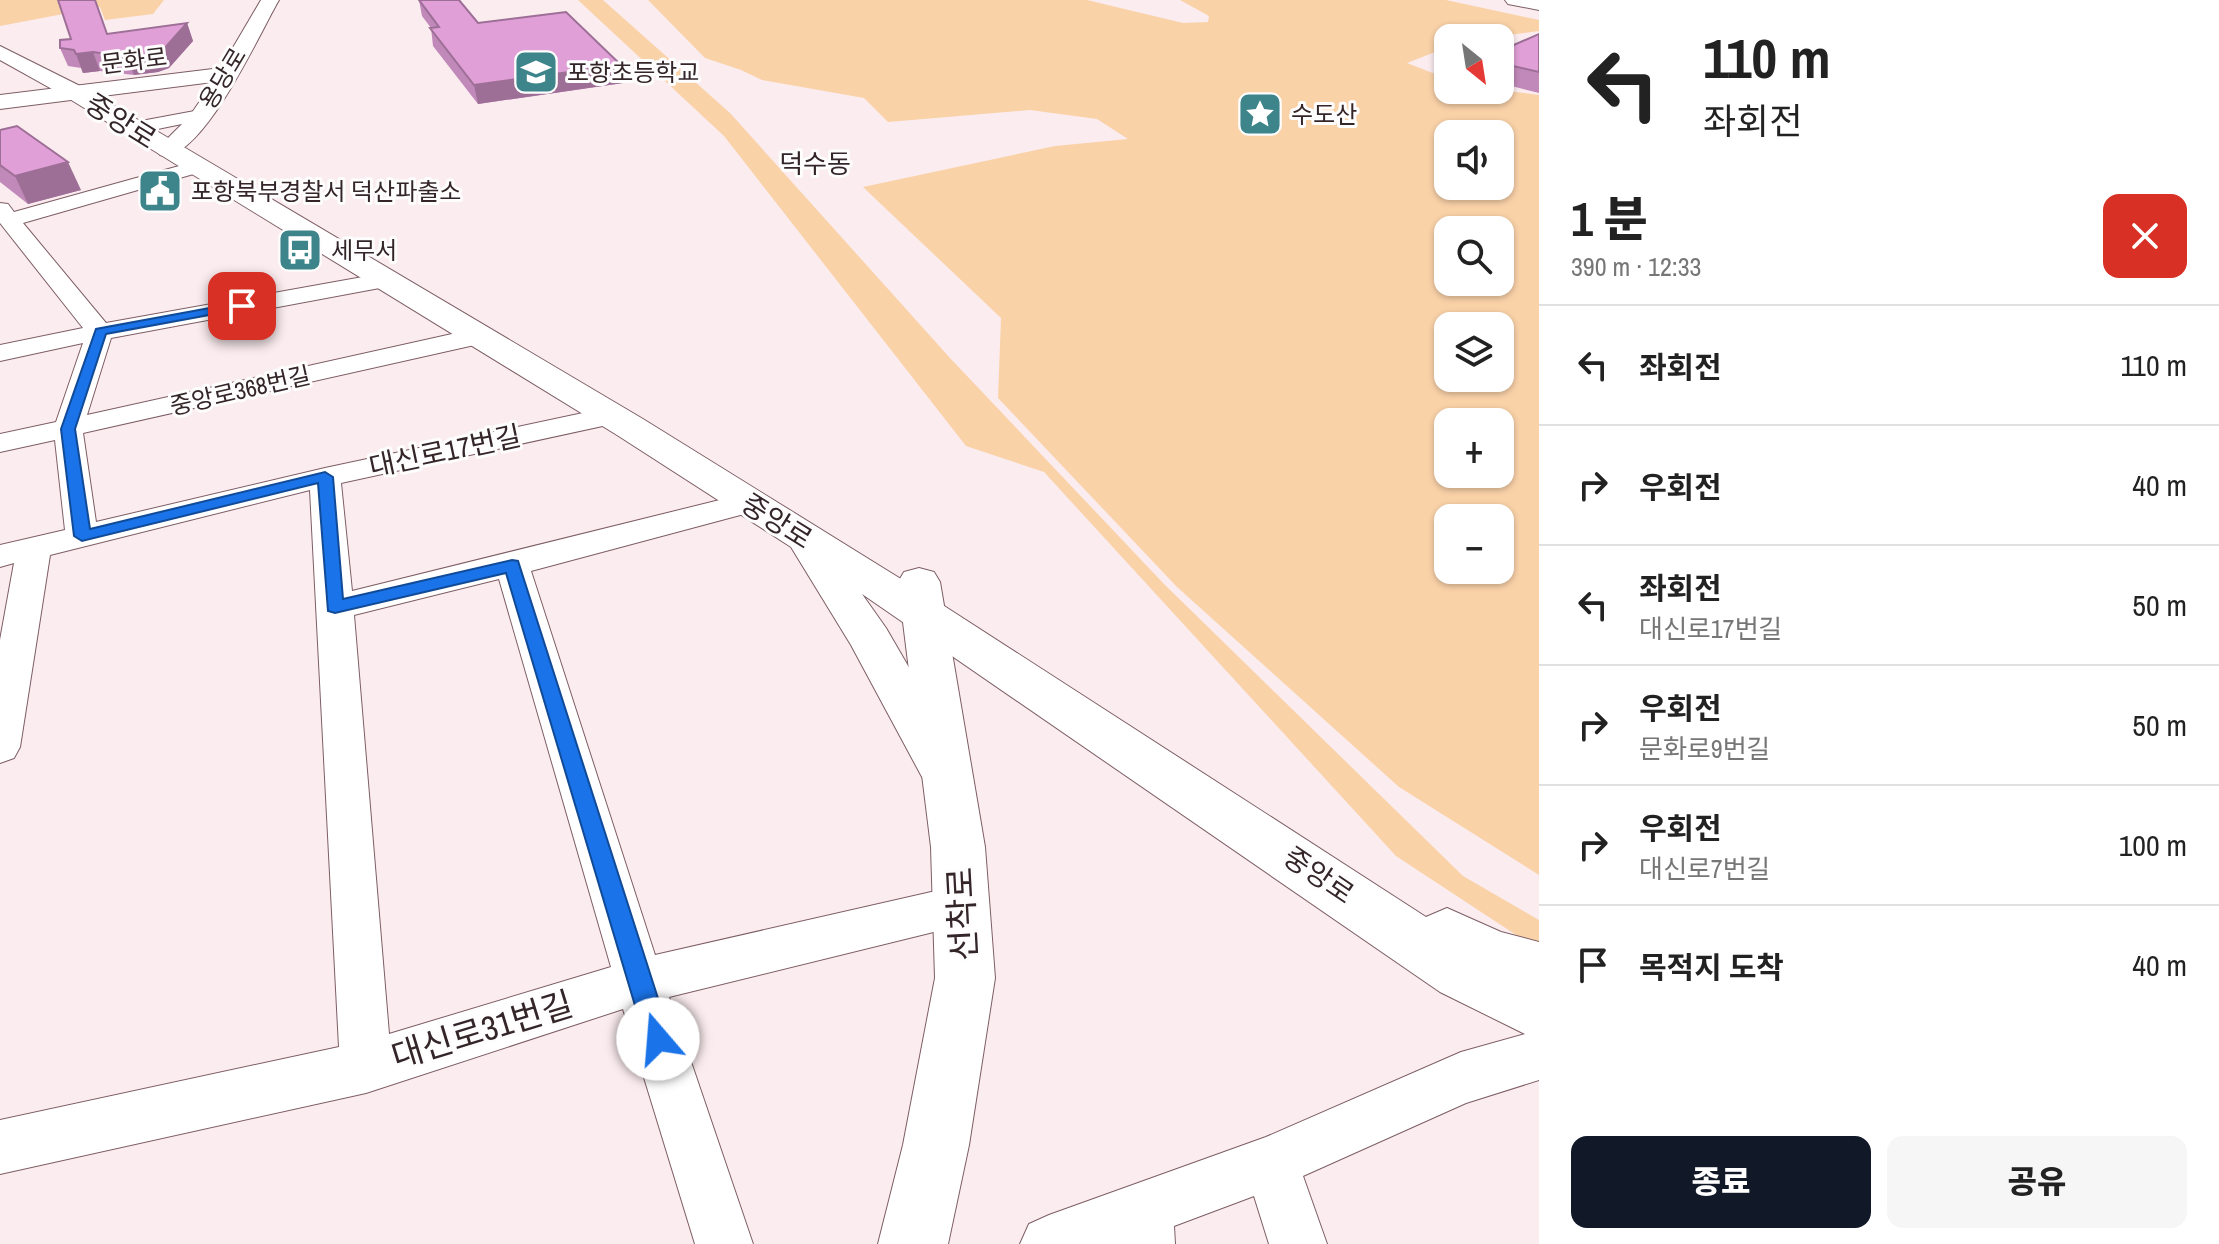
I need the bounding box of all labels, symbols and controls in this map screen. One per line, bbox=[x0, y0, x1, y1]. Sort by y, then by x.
text: 110 m bbox=[1703, 20, 1831, 95]
north arrow bbox=[1434, 24, 1514, 104]
map controls bbox=[1434, 24, 1514, 584]
icon: left bbox=[1571, 32, 1675, 136]
street label: 문화로 bbox=[99, 40, 169, 80]
street label: 용당로 bbox=[191, 41, 253, 115]
school or university icon: 포항초등학교 bbox=[512, 48, 560, 96]
place label: 포항초등학교 bbox=[567, 56, 699, 88]
street label: 중앙로 bbox=[78, 84, 164, 158]
place icon: 수도산 bbox=[1236, 90, 1284, 138]
text: 좌회전 bbox=[1703, 97, 1802, 145]
place label: 수도산 bbox=[1291, 98, 1357, 130]
button: sound bbox=[1434, 120, 1514, 200]
district label: 덕수동 bbox=[779, 146, 851, 181]
public building icon: 포항북부경찰서 덕산파출소 bbox=[136, 167, 184, 215]
place label: 포항북부경찰서 덕산파출소 bbox=[191, 175, 461, 207]
text: 1 분 bbox=[1571, 186, 1648, 251]
button: close bbox=[2103, 194, 2187, 278]
button: search bbox=[1434, 216, 1514, 296]
bus stop icon: 세무서 bbox=[276, 226, 324, 274]
place label: 세무서 bbox=[331, 234, 397, 266]
text: 390 m · 12:33 bbox=[1571, 249, 1701, 284]
pin bbox=[208, 272, 276, 340]
icon: arrive bbox=[220, 284, 264, 328]
button: layers bbox=[1434, 312, 1514, 392]
icon: left bbox=[1571, 343, 1615, 387]
text: 110 m bbox=[2120, 345, 2187, 385]
text: 좌회전 bbox=[1639, 347, 1722, 387]
street label: 중앙로368번길 bbox=[167, 358, 313, 422]
button: + bbox=[1434, 408, 1514, 488]
street label: 대신로17번길 bbox=[366, 416, 524, 486]
icon: right bbox=[1571, 463, 1615, 507]
text: 40 m bbox=[2132, 465, 2187, 505]
text: 우회전 bbox=[1639, 467, 1722, 507]
street label: 중앙로 bbox=[734, 484, 820, 558]
button: − bbox=[1434, 504, 1514, 584]
text: 좌회전 bbox=[1639, 568, 1722, 608]
icon: left bbox=[1571, 583, 1615, 627]
text: 50 m bbox=[2132, 585, 2187, 625]
text: 대신로17번길 bbox=[1639, 611, 1782, 646]
text: 우회전 bbox=[1639, 688, 1722, 728]
icon: right bbox=[1571, 703, 1615, 747]
text: 50 m bbox=[2132, 705, 2187, 745]
text: 문화로9번길 bbox=[1639, 731, 1770, 766]
text: 우회전 bbox=[1639, 808, 1722, 848]
icon: right bbox=[1571, 823, 1615, 867]
text: 100 m bbox=[2119, 825, 2187, 865]
street label: 중앙로 bbox=[1276, 838, 1362, 912]
text: 대신로7번길 bbox=[1639, 851, 1770, 886]
street label: 선착로 bbox=[937, 866, 987, 962]
icon: arrive bbox=[1571, 943, 1615, 987]
text: 40 m bbox=[2132, 945, 2187, 985]
text: 목적지 도착 bbox=[1639, 947, 1784, 987]
street label: 대신로31번길 bbox=[386, 981, 578, 1079]
position arrow bbox=[616, 997, 700, 1081]
button: 종료 bbox=[1571, 1136, 1871, 1228]
button: 공유 bbox=[1887, 1136, 2187, 1228]

